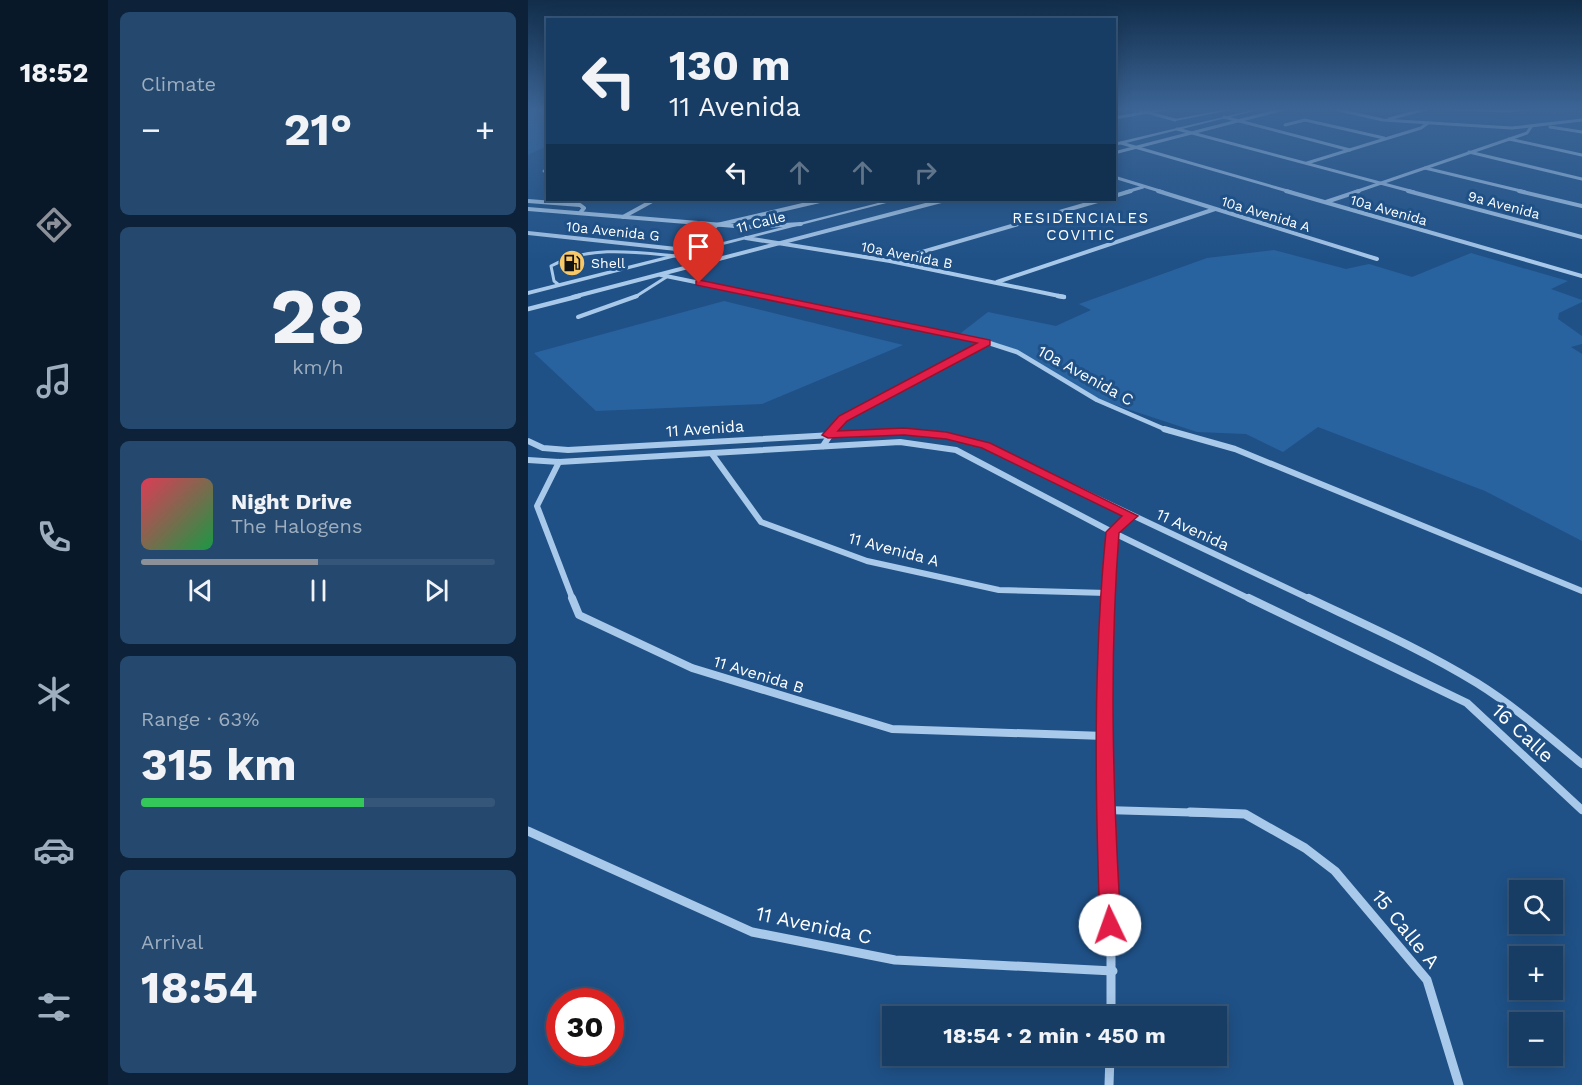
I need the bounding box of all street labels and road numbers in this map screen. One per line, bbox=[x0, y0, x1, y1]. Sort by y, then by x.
street label: 9a Avenida bbox=[1466, 188, 1542, 222]
street label: 10a Avenida bbox=[1349, 191, 1429, 229]
street label: 10a Avenida A bbox=[1220, 193, 1312, 235]
street label: 11 Calle bbox=[735, 208, 787, 236]
street label: 10a Avenida G bbox=[566, 218, 660, 244]
street label: 10a Avenida B bbox=[860, 238, 954, 272]
street label: 10a Avenida C bbox=[1035, 341, 1137, 410]
street label: 11 Avenida bbox=[665, 416, 745, 441]
street label: 11 Avenida bbox=[1153, 504, 1232, 555]
street label: 11 Avenida A bbox=[846, 528, 942, 571]
street label: 11 Avenida B bbox=[711, 652, 806, 697]
street label: 16 Calle bbox=[1487, 698, 1559, 768]
street label: 15 Calle A bbox=[1367, 885, 1445, 973]
street label: 11 Avenida C bbox=[754, 901, 874, 949]

